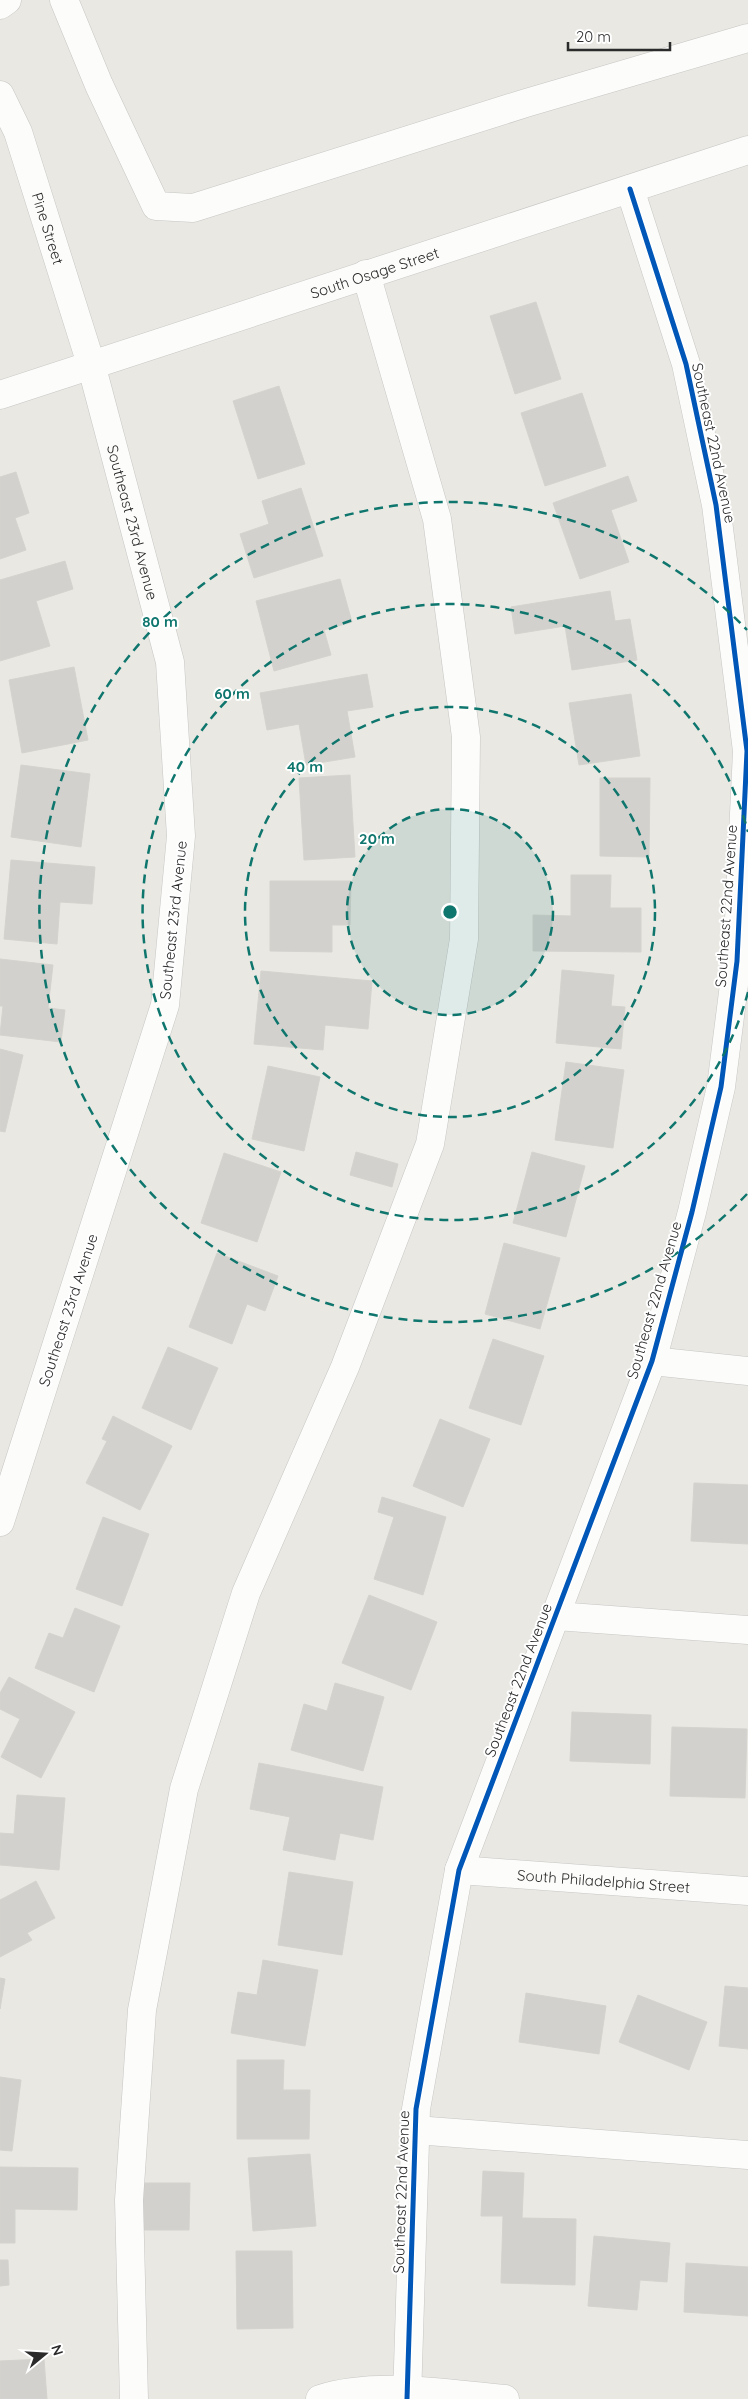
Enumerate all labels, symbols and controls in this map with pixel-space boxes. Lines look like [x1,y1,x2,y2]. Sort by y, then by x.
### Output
scale bar [568,20,670,52]
text: 20 m [576,27,611,46]
street label: Pine Street [28,190,69,267]
street label: South Osage Street [308,242,441,302]
street label: Southeast 22nd Avenue [688,361,740,525]
street label: Southeast 23rd Avenue [103,443,163,602]
text: 80 m [142,612,178,631]
text: 60 m [214,684,250,703]
text: 40 m [287,757,323,776]
street label: Southeast 22nd Avenue [711,824,741,988]
text: 20 m [359,829,395,848]
street label: Southeast 23rd Avenue [155,840,191,1000]
centre of rings [441,903,459,921]
street label: Southeast 22nd Avenue [622,1219,686,1381]
street label: Southeast 23rd Avenue [34,1231,102,1389]
street label: Southeast 22nd Avenue [480,1600,556,1760]
street label: South Philadelphia Street [517,1865,691,1896]
street label: Southeast 22nd Avenue [389,2110,413,2274]
north arrow [20,2329,70,2379]
text: N [47,2342,68,2358]

